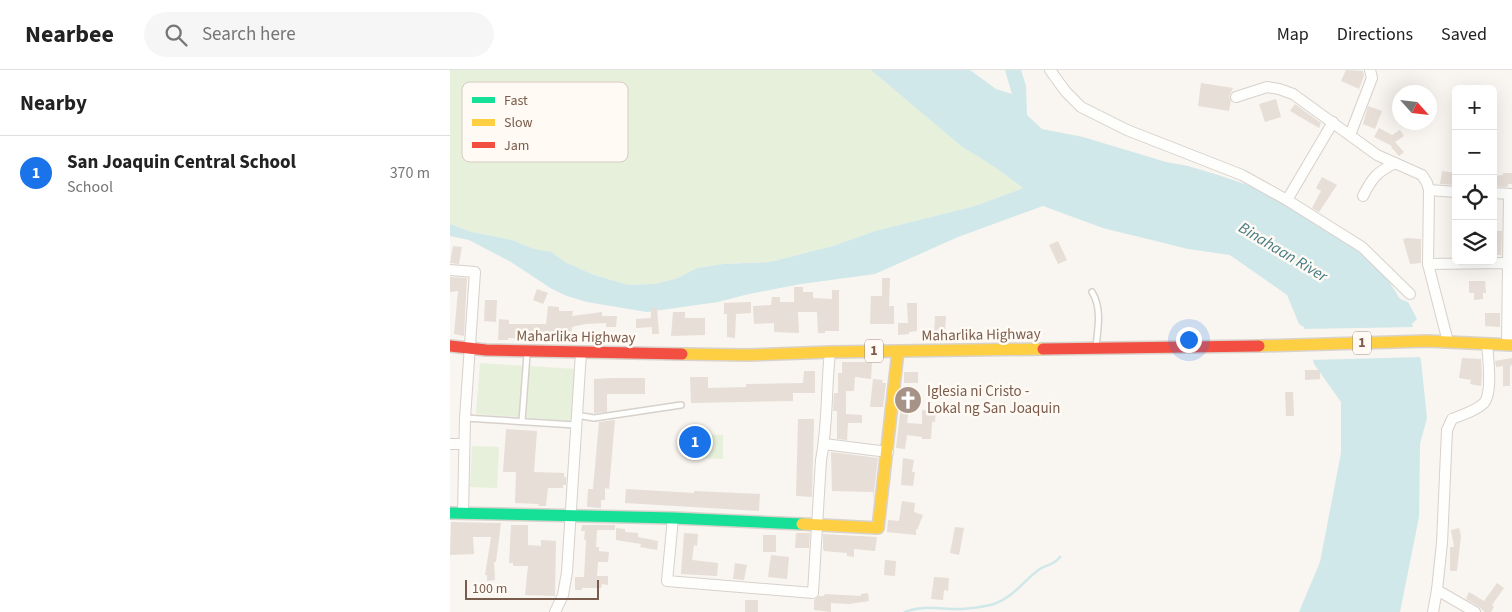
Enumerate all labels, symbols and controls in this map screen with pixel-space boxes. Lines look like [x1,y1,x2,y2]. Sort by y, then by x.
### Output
search box [144,12,494,57]
text: Nearbee [25,17,114,52]
icon: search [162,21,190,49]
text: Search here [202,21,296,48]
text: Map [1277,22,1309,47]
text: Directions [1337,22,1413,47]
text: Saved [1441,22,1487,47]
legend [462,82,628,162]
north arrow [1392,85,1437,130]
map controls [1452,85,1497,265]
button: + [1452,85,1497,130]
text: Nearby [20,88,87,118]
text: Fast [504,91,528,111]
text: Slow [504,113,533,133]
button: − [1452,130,1497,175]
text: Jam [504,136,529,156]
text: San Joaquin Central School [67,149,296,176]
text: 1 [32,162,40,184]
text: 370 m [390,162,430,184]
button: locate [1452,175,1497,220]
text: School [67,176,113,198]
water label: Binahaan River [1235,217,1333,288]
button: layers [1452,220,1497,265]
street label: Maharlika Highway [921,323,1041,347]
street label: Maharlika Highway [516,325,636,349]
your location [1176,327,1202,353]
road number: 1 [1353,332,1371,354]
road number: 1 [865,340,883,362]
place label: Iglesia ni Cristo - Lokal ng San Joaquin [927,381,1061,419]
church icon: Iglesia ni Cristo - Lokal ng San Joaquin [893,385,923,415]
pin: 1 [679,423,711,461]
scale bar [465,577,599,600]
text: 100 m [472,579,507,599]

